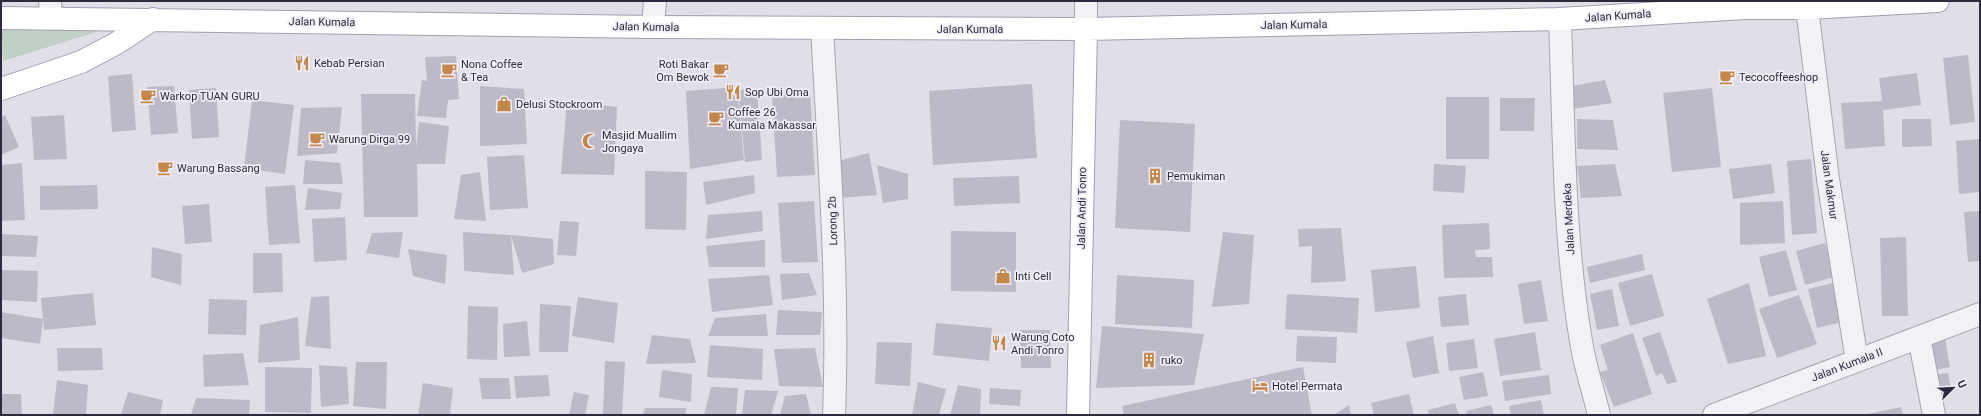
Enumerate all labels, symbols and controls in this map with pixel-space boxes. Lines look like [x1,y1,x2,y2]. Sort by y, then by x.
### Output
street label: Jalan Kumala [1584,7,1652,25]
street label: Jalan Kumala [289,15,355,29]
street label: Jalan Kumala [1261,18,1327,32]
street label: Jalan Kumala [613,20,679,34]
street label: Jalan Kumala [937,23,1003,36]
restaurant icon: Kebab Persian [293,54,311,72]
place label: Kebab Persian [314,57,385,70]
place label: Nona Coffee & Tea [461,58,523,84]
place label: Roti Bakar Om Bewok [656,58,709,84]
cafe icon: Nona Coffee & Tea [440,61,458,79]
cafe icon: Roti Bakar Om Bewok [712,61,730,79]
cafe icon: Tecocoffeeshop [1718,68,1736,86]
place label: Tecocoffeeshop [1739,71,1818,84]
restaurant icon: Sop Ubi Oma [724,83,742,101]
place label: Sop Ubi Oma [745,86,809,99]
cafe icon: Warkop TUAN GURU [139,87,157,105]
place label: Warkop TUAN GURU [160,90,260,103]
shop icon: Delusi Stockroom [495,95,513,113]
place label: Delusi Stockroom [516,98,602,111]
place label: Coffee 26 Kumala Makassar [728,106,816,132]
cafe icon: Coffee 26 Kumala Makassar [707,109,725,127]
place label: Masjid Muallim Jongaya [602,129,677,155]
cafe icon: Warung Dirga 99 [308,130,326,148]
mosque icon: Masjid Muallim Jongaya [581,132,599,150]
place label: Warung Dirga 99 [329,133,410,146]
street label: Jalan Makmur [1818,149,1840,221]
cafe icon: Warung Bassang [156,159,174,177]
place label: Warung Bassang [177,162,260,175]
street label: Jalan Andi Tonro [1075,167,1089,249]
building icon: Pemukiman [1146,167,1164,185]
place label: Pemukiman [1167,170,1225,183]
street label: Jalan Merdeka [1561,183,1577,255]
street label: Lorong 2b [826,196,840,246]
shop icon: Inti Cell [994,267,1012,285]
place label: Inti Cell [1015,270,1051,283]
place label: Warung Coto Andi Tonro [1011,331,1075,357]
restaurant icon: Warung Coto Andi Tonro [990,334,1008,352]
street label: Jalan Kumala II [1809,345,1885,385]
building icon: ruko [1140,351,1158,369]
place label: ruko [1161,354,1183,367]
north arrow [1933,368,1973,408]
hotel icon: Hotel Permata [1251,377,1269,395]
text: U [1954,378,1969,390]
place label: Hotel Permata [1272,380,1343,393]

